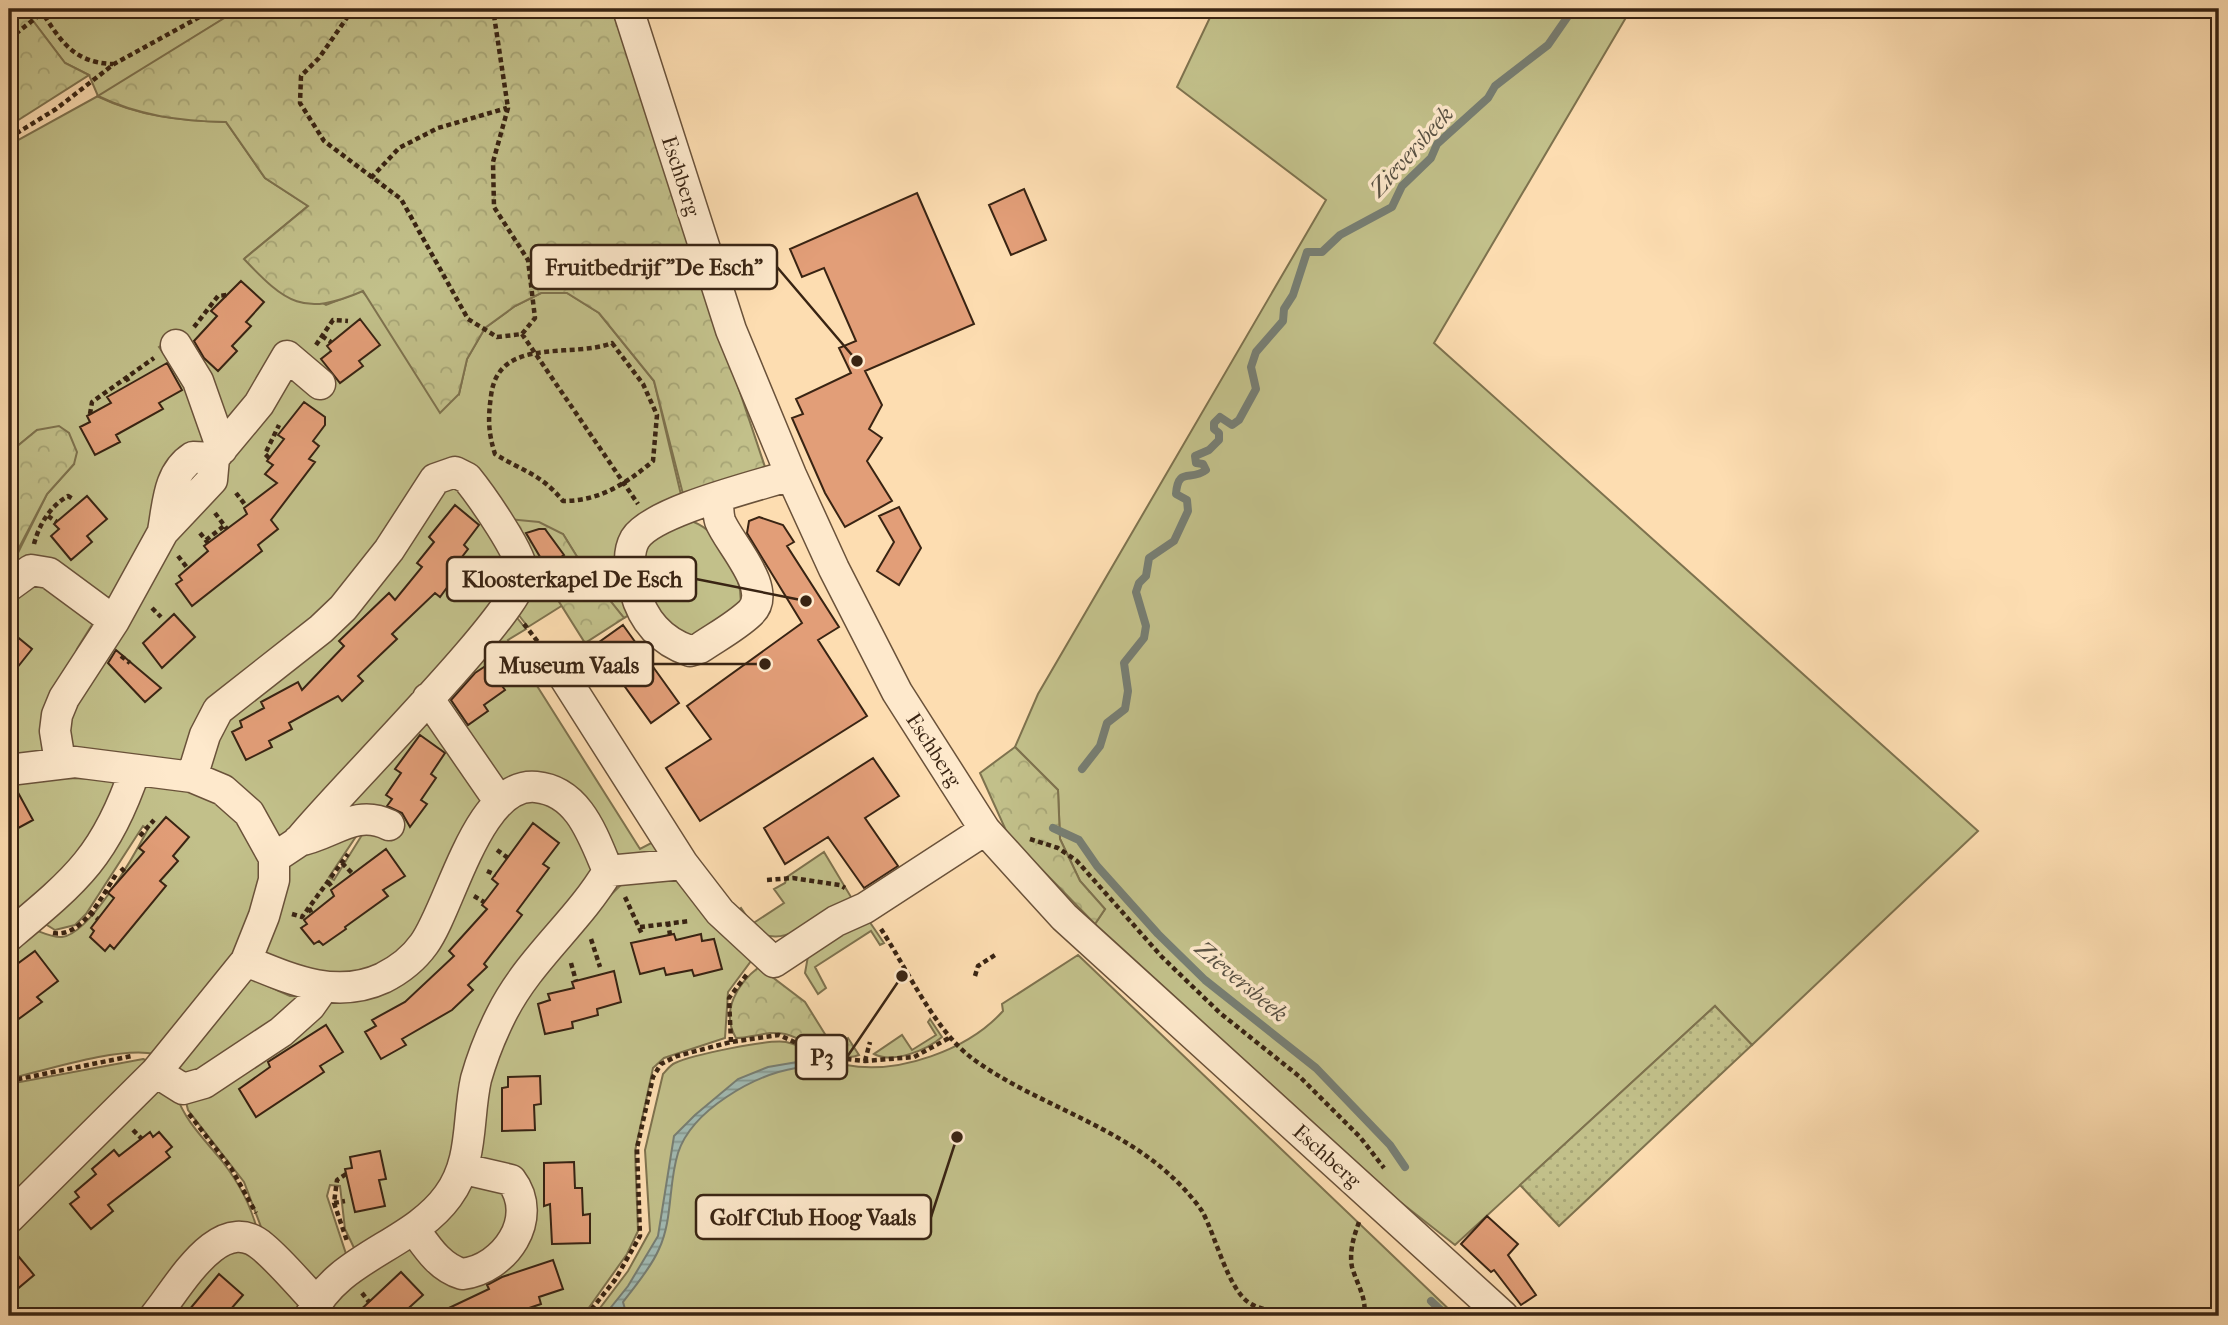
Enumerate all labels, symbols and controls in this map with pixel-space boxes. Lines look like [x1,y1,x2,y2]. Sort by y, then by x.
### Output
water label: Zieversbeek [1362,101,1459,204]
street label: Eschberg [657,133,705,220]
callout: Fruitbedrijf "De Esch" [531,245,777,289]
text: Fruitbedrijf "De Esch" [544,254,763,281]
callout: Kloosterkapel De Esch [447,557,696,601]
text: Kloosterkapel De Esch [462,566,683,593]
callout: Museum Vaals [485,642,653,686]
text: Museum Vaals [499,652,640,679]
street label: Eschberg [901,709,967,792]
water label: Zieversbeek [1189,934,1293,1028]
callout: P3 [796,1035,847,1079]
text: P3 [810,1044,834,1071]
street label: Eschberg [1288,1119,1366,1193]
callout: Golf Club Hoog Vaals [696,1195,931,1239]
text: Golf Club Hoog Vaals [710,1204,917,1231]

